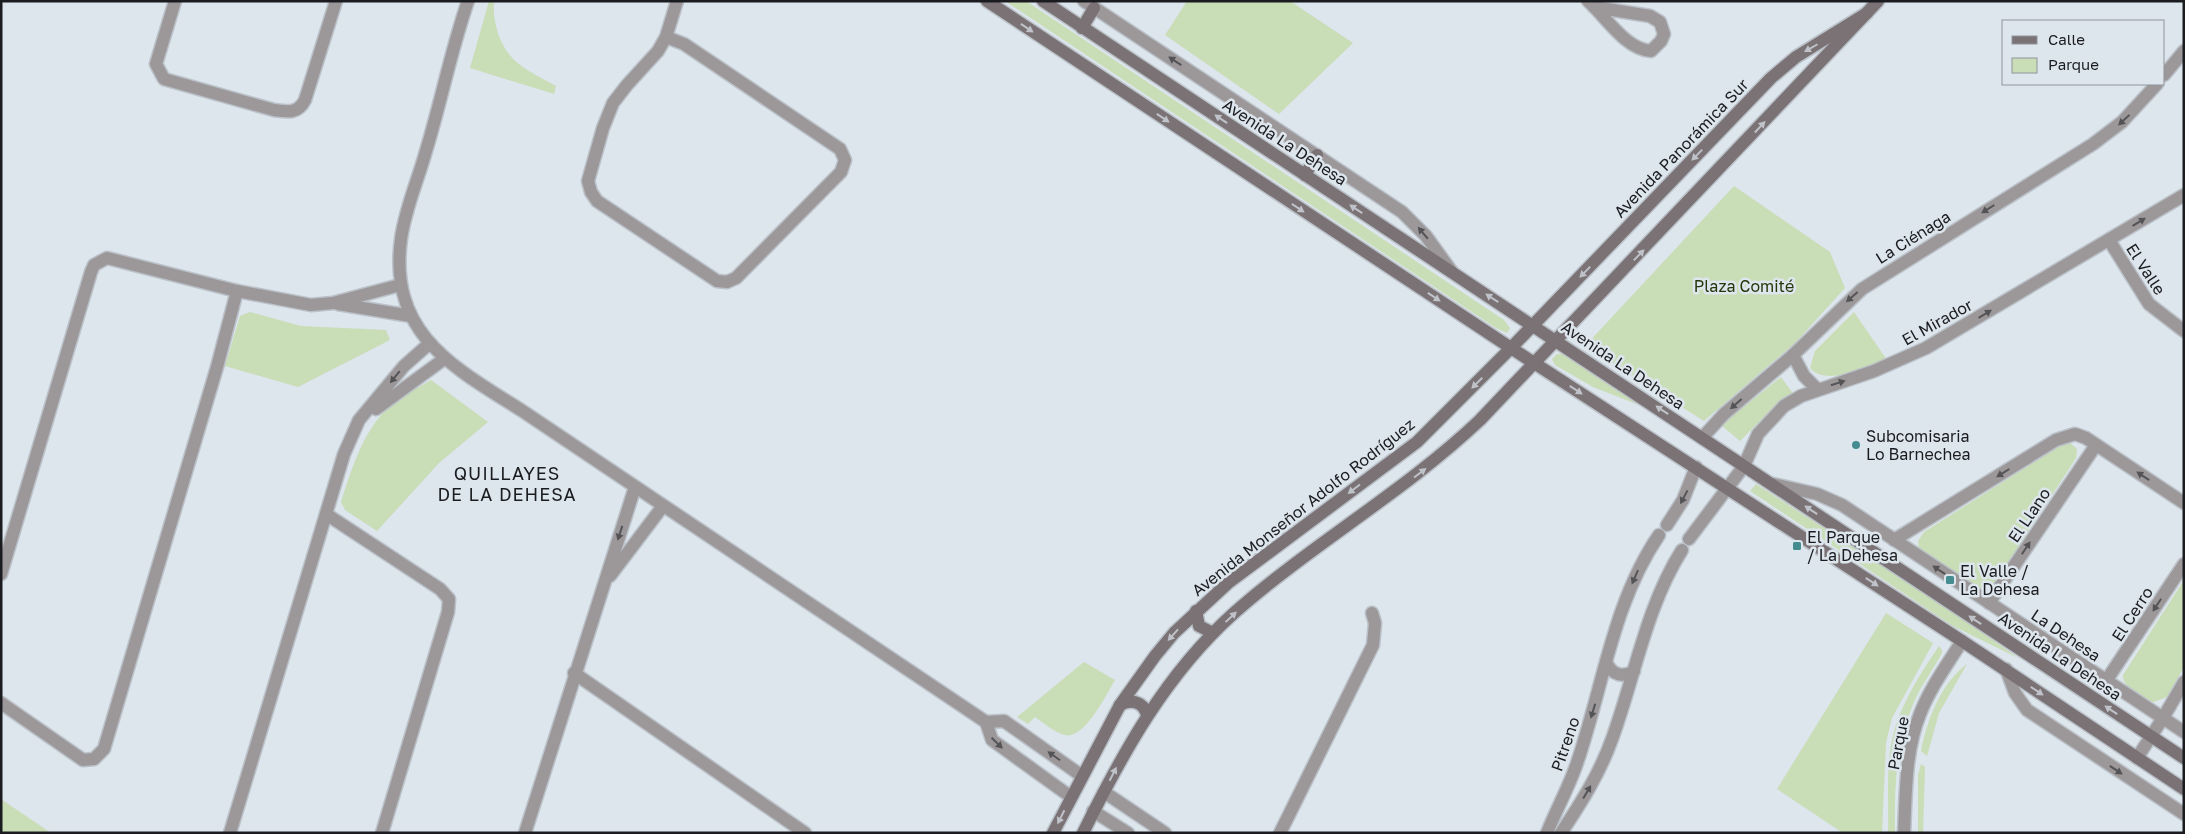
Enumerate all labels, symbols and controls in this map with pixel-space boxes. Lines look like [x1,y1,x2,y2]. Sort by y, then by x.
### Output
legend [2002,20,2165,85]
one-way arrow [1021,23,1034,33]
text: Calle [2048,30,2085,48]
one-way arrow [1805,43,1818,52]
text: Parque [2048,55,2099,73]
one-way arrow [1168,56,1181,66]
street label: Avenida Panorámica Sur [1610,75,1752,221]
street label: Avenida La Dehesa [1219,94,1351,190]
one-way arrow [1156,113,1170,123]
one-way arrow [2117,114,2130,125]
one-way arrow [1214,115,1227,124]
one-way arrow [1754,122,1766,134]
one-way arrow [1692,149,1704,161]
one-way arrow [1292,203,1305,212]
one-way arrow [1350,204,1363,214]
one-way arrow [1982,205,1995,214]
street label: La Ciénaga [1872,206,1954,268]
one-way arrow [2133,217,2146,226]
one-way arrow [1417,227,1428,240]
street label: El Valle [2122,240,2170,298]
one-way arrow [1633,249,1645,261]
one-way arrow [1579,266,1591,278]
park label: Plaza Comité [1694,276,1794,296]
one-way arrow [1846,291,1858,302]
one-way arrow [1427,293,1441,302]
one-way arrow [1486,293,1499,303]
street label: El Mirador [1898,294,1976,350]
one-way arrow [1978,310,1991,319]
street label: Avenida La Dehesa [1558,316,1688,414]
one-way arrow [390,370,401,383]
one-way arrow [1471,377,1483,389]
one-way arrow [1831,378,1846,386]
one-way arrow [1569,386,1583,395]
one-way arrow [1730,398,1742,410]
one-way arrow [1655,406,1669,415]
street label: Avenida Monseñor Adolfo Rodríguez [1188,414,1418,600]
place label: Subcomisaria Lo Barnechea [1866,426,1971,464]
marker: Subcomisaria Lo Barnechea [1850,439,1862,451]
district label: QUILLAYES DE LA DEHESA [437,462,577,505]
one-way arrow [1413,467,1426,478]
one-way arrow [1997,468,2010,477]
one-way arrow [2136,471,2150,481]
one-way arrow [1348,483,1361,494]
street label: El Llano [2004,484,2054,546]
one-way arrow [1680,490,1688,505]
one-way arrow [1804,505,1818,515]
one-way arrow [616,526,624,541]
place label: El Parque / La Dehesa [1807,527,1898,565]
marker: El Parque / La Dehesa [1791,540,1803,552]
one-way arrow [2021,541,2031,555]
place label: El Valle / La Dehesa [1960,561,2039,599]
one-way arrow [1932,565,1946,574]
one-way arrow [1630,570,1638,584]
marker: El Valle / La Dehesa [1944,574,1956,586]
one-way arrow [1866,578,1879,587]
street label: El Cerro [2107,583,2157,645]
one-way arrow [2152,598,2162,611]
street label: La Dehesa [2027,604,2105,666]
street label: Avenida La Dehesa [1995,607,2125,705]
one-way arrow [1224,611,1236,623]
one-way arrow [1969,615,1982,624]
one-way arrow [1167,628,1179,640]
one-way arrow [2031,686,2044,696]
one-way arrow [1589,704,1597,719]
one-way arrow [2104,705,2117,714]
street label: Pitreno [1546,714,1584,774]
street label: Parque [1883,714,1913,772]
one-way arrow [991,737,1003,749]
one-way arrow [1047,751,1061,761]
one-way arrow [2109,765,2123,775]
one-way arrow [1109,767,1117,781]
one-way arrow [1583,785,1592,798]
one-way arrow [1056,810,1064,824]

